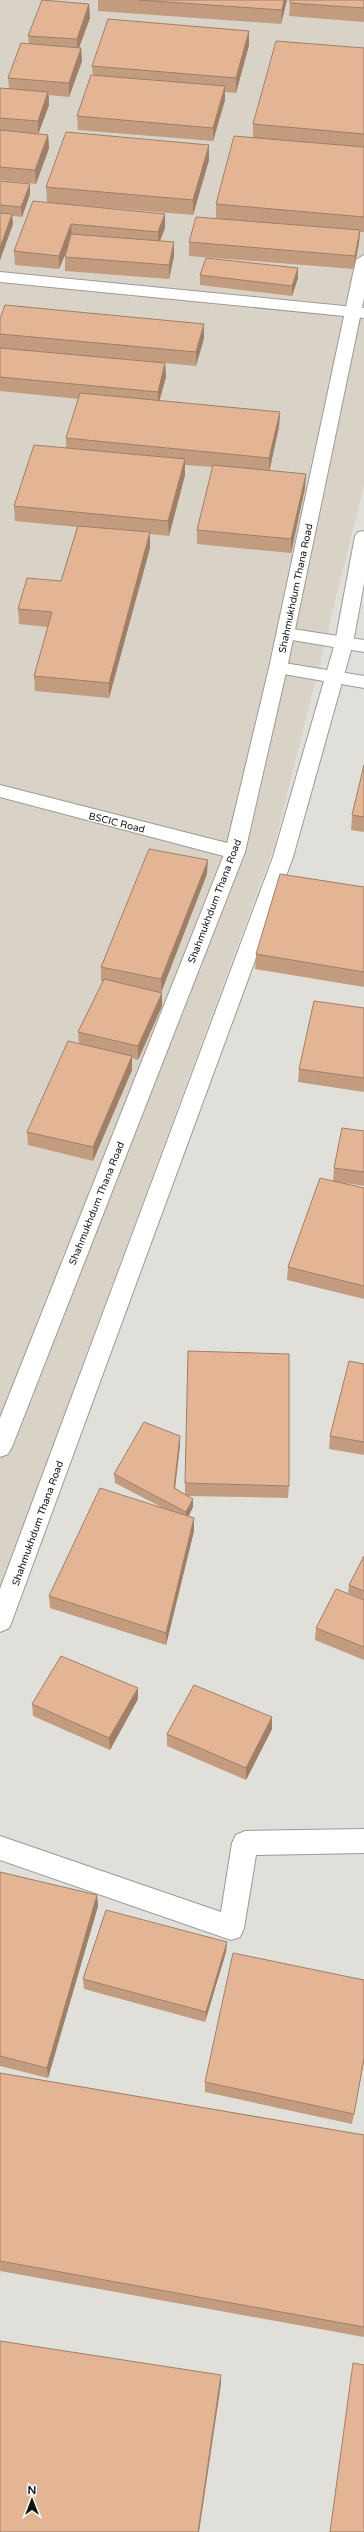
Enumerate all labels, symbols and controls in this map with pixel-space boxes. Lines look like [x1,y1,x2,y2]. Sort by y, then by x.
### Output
street label: Shahmukhdum Thana Road [276,522,316,654]
street label: BSCIC Road [87,810,146,836]
street label: Shahmukhdum Thana Road [186,838,244,965]
street label: Shahmukhdum Thana Road [67,1140,127,1267]
street label: Shahmukhdum Thana Road [10,1459,66,1587]
north arrow [12,2480,52,2520]
text: N [28,2484,36,2497]

